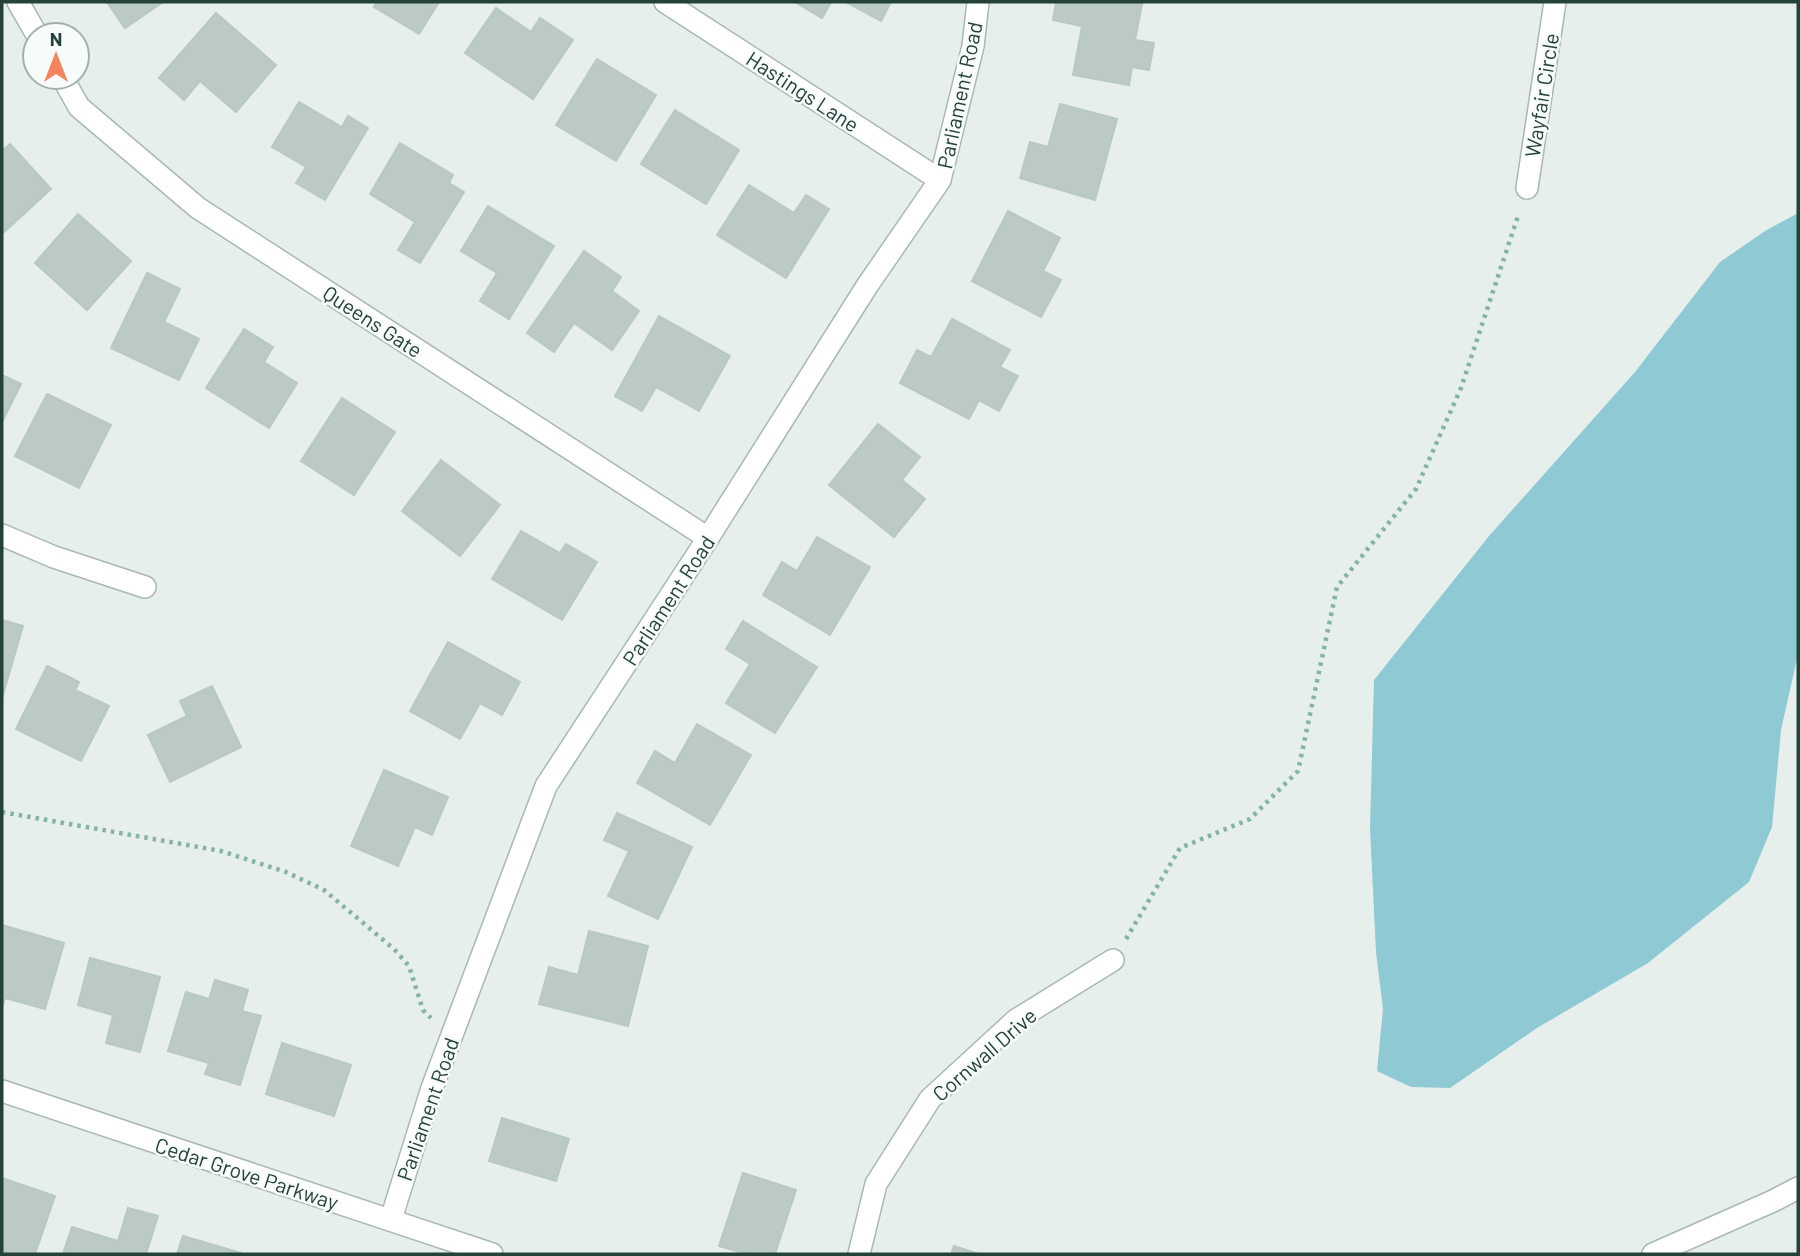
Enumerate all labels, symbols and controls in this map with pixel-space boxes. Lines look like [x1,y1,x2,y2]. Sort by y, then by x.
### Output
street label: Parliament Road [931,19,987,171]
north arrow [21,21,91,91]
text: N [50,27,62,50]
street label: Wayfair Circle [1519,31,1563,159]
street label: Hastings Lane [742,45,864,137]
street label: Queens Gate [319,280,427,362]
street label: Parliament Road [617,530,719,670]
street label: Cornwall Drive [927,1002,1041,1106]
street label: Parliament Road [391,1034,463,1184]
street label: Cedar Grove Parkway [152,1132,342,1214]

